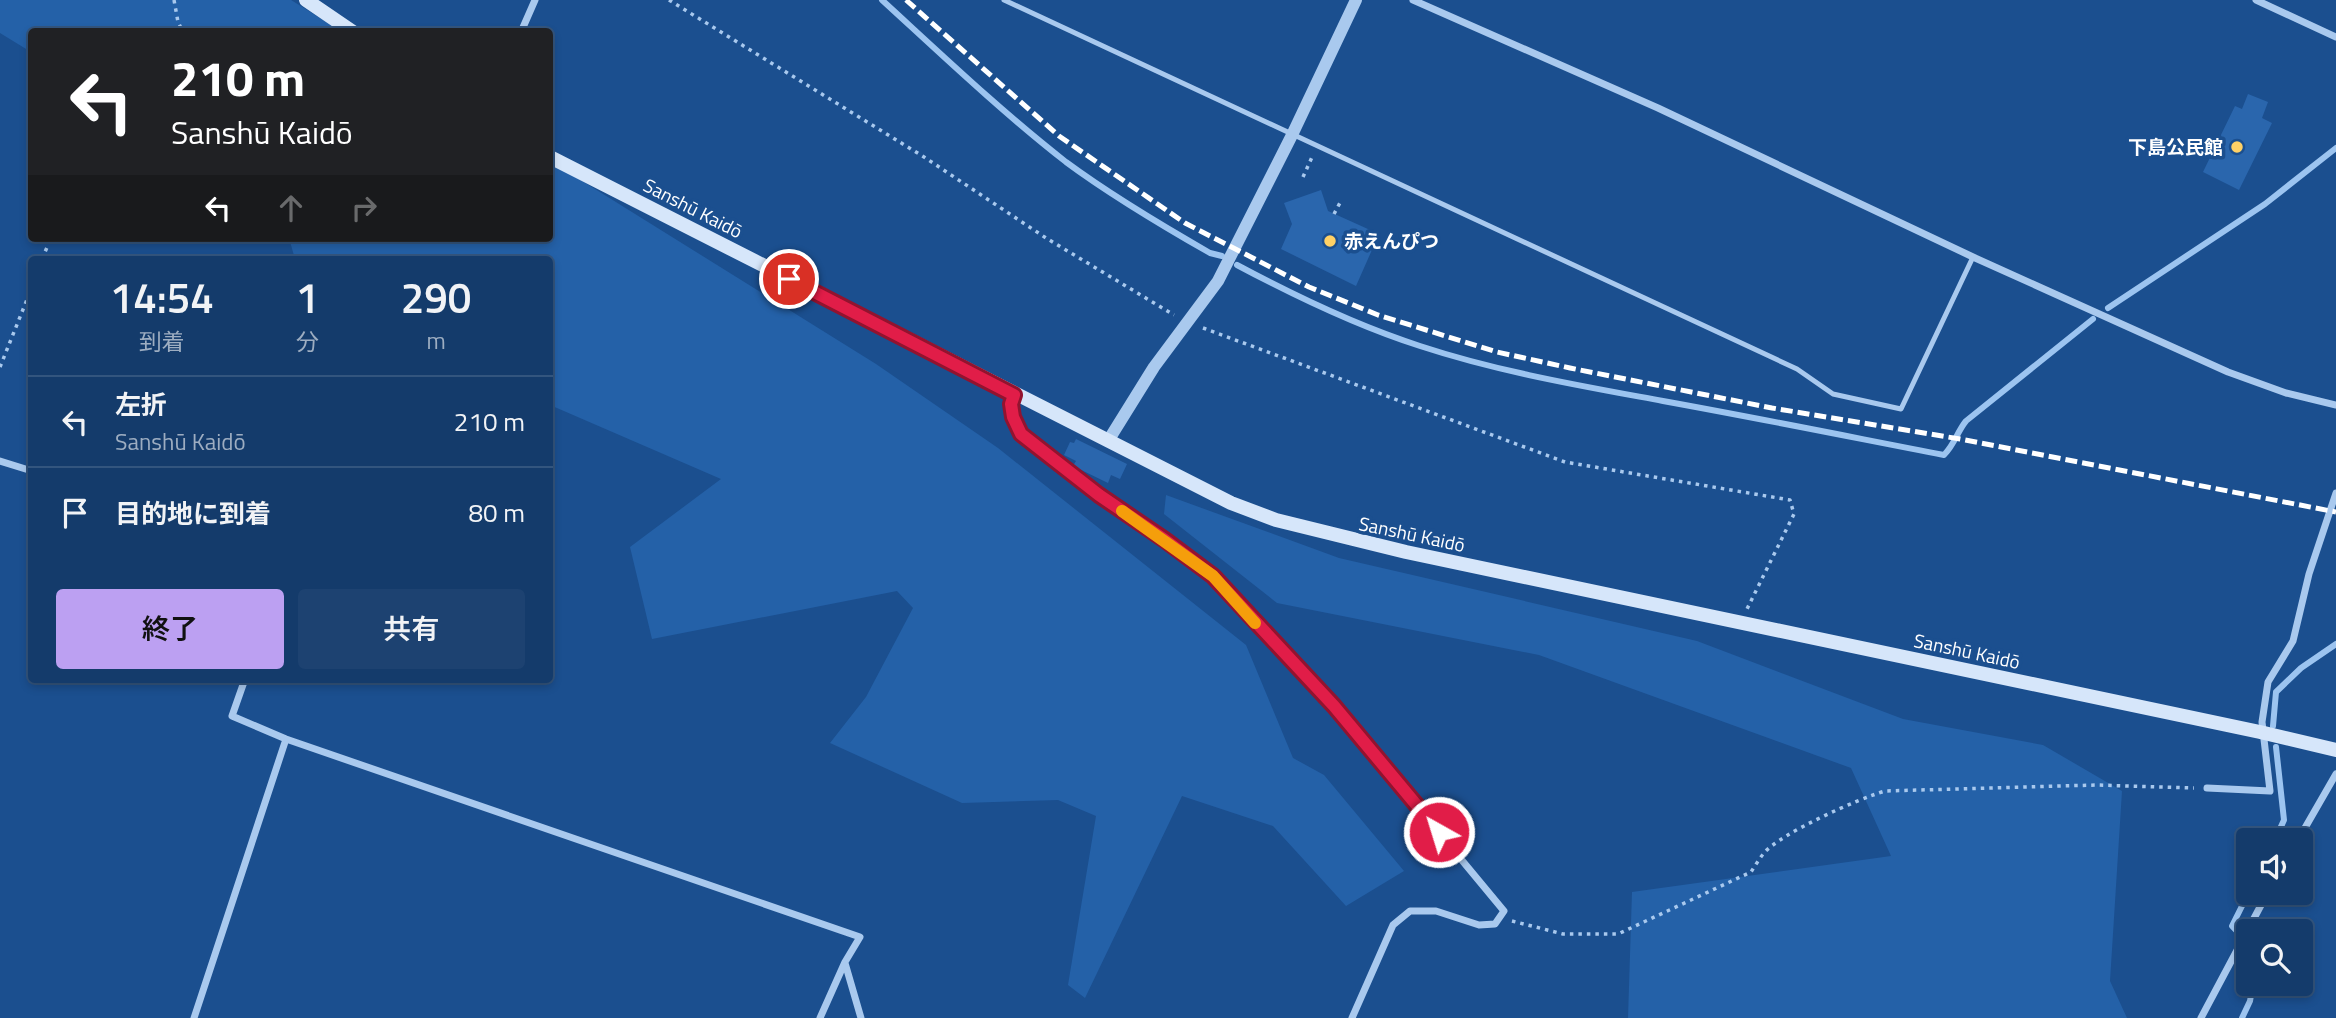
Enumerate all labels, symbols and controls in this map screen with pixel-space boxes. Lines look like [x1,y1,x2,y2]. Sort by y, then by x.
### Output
text: 210 m [171,40,305,115]
icon: left [56,56,147,147]
text: Sanshū Kaidō [171,108,353,156]
place label: 下島公民館 [2128,132,2223,161]
marker: 下島公民館 [2229,139,2245,155]
street label: Sanshū Kaidō [639,170,748,245]
icon: left [199,189,237,227]
icon: ahead [272,189,310,227]
icon: right [345,189,383,227]
place label: 赤えんぴつ [1344,226,1439,255]
marker: 赤えんぴつ [1322,233,1338,249]
pin [759,249,819,309]
icon: arrive [770,260,808,298]
text: 14:54 [110,265,214,329]
text: 1 [296,265,319,329]
text: 290 [401,265,471,329]
text: m [426,323,446,358]
text: 到着 [139,324,185,359]
text: 分 [296,324,319,359]
text: 左折 [115,385,167,424]
text: 210 m [454,402,525,441]
icon: left [56,403,94,441]
text: Sanshū Kaidō [115,424,246,459]
text: 80 m [468,493,525,532]
icon: arrive [56,494,94,532]
text: 目的地に到着 [115,494,271,533]
street label: Sanshū Kaidō [1356,508,1468,559]
button: 終了 [56,589,284,669]
button: 共有 [298,589,525,669]
street label: Sanshū Kaidō [1911,625,2023,676]
position arrow [1402,795,1476,869]
map controls [2236,828,2313,996]
button: sound [2236,828,2313,905]
button: search [2236,919,2313,996]

